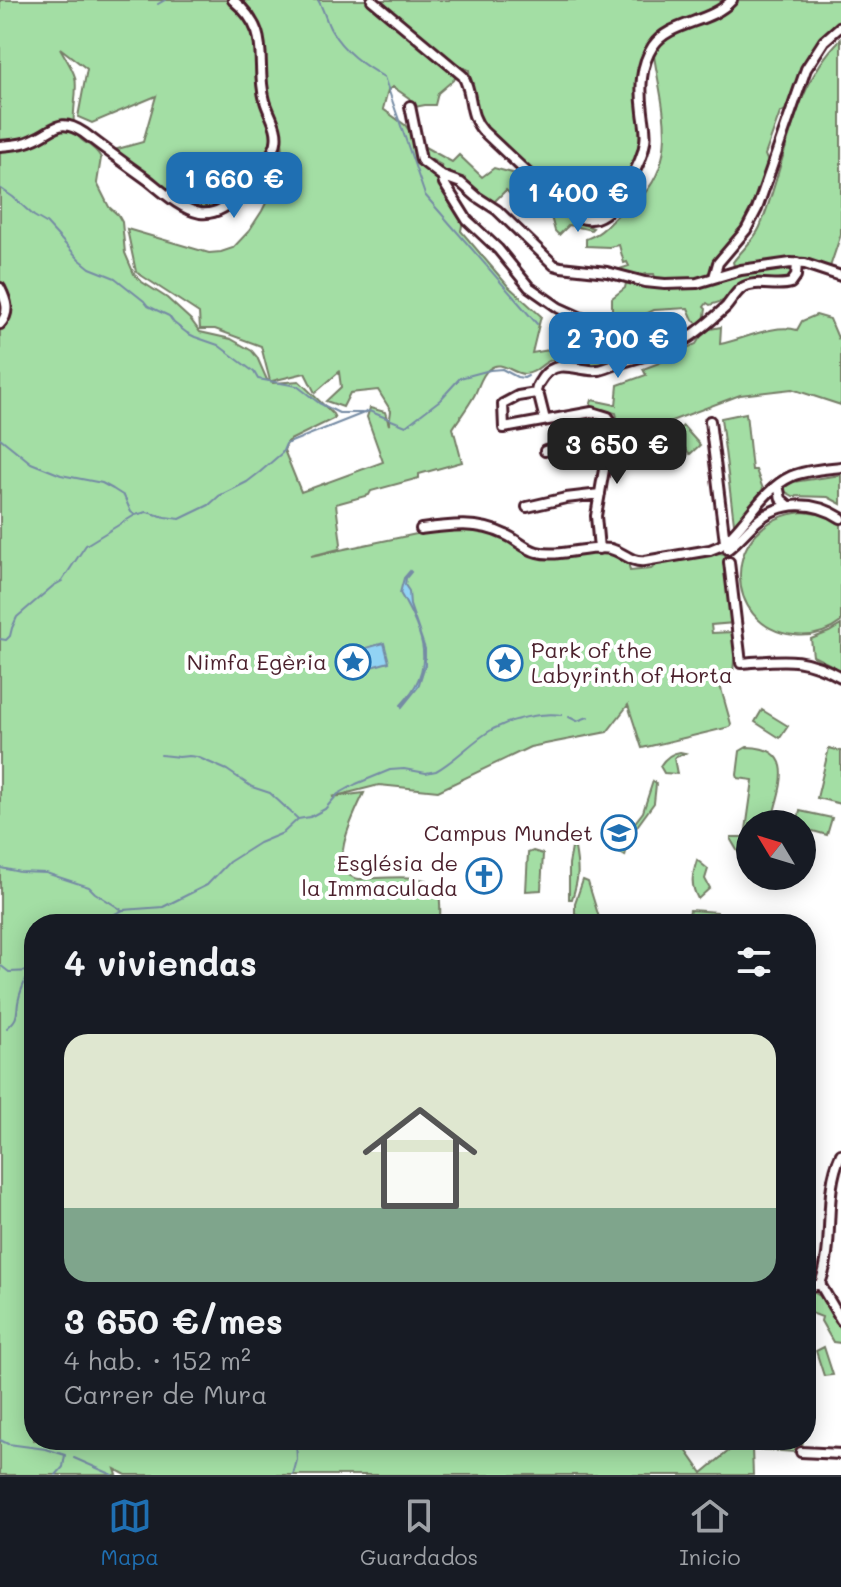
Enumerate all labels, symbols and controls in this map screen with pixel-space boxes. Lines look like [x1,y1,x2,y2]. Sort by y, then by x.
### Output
pin: 1 660 € [160,152,308,220]
text: 1 660 € [184,161,284,195]
pin: 1 400 € [504,166,652,234]
text: 1 400 € [527,175,629,209]
pin: 2 700 € [544,312,692,380]
text: 2 700 € [567,321,669,355]
pin: 3 650 € [543,418,691,486]
text: 3 650 € [565,427,669,461]
place label: Park of the Labyrinth of Horta [531,635,733,689]
place icon: Nimfa Egèria [334,643,372,681]
place icon: Park of the Labyrinth of Horta [486,644,524,682]
place label: Nimfa Egèria [187,647,327,676]
north arrow [736,810,816,890]
map controls [736,810,816,890]
school or university icon: Campus Mundet [600,814,638,852]
place label: Campus Mundet [424,818,593,847]
place label: Església de la Immaculada [301,848,458,902]
church icon: Església de la Immaculada [465,857,503,895]
text: 4 viviendas [64,940,257,985]
icon: filters [732,940,776,984]
icon: home [348,1086,492,1230]
text: 3 650 €/mes [64,1298,283,1343]
text: 4 hab. · 152 m² [64,1343,251,1377]
text: Carrer de Mura [64,1377,267,1411]
tab: Mapa [100,1494,159,1571]
tab: Guardados [360,1494,478,1571]
tab: Inicio [679,1494,741,1571]

